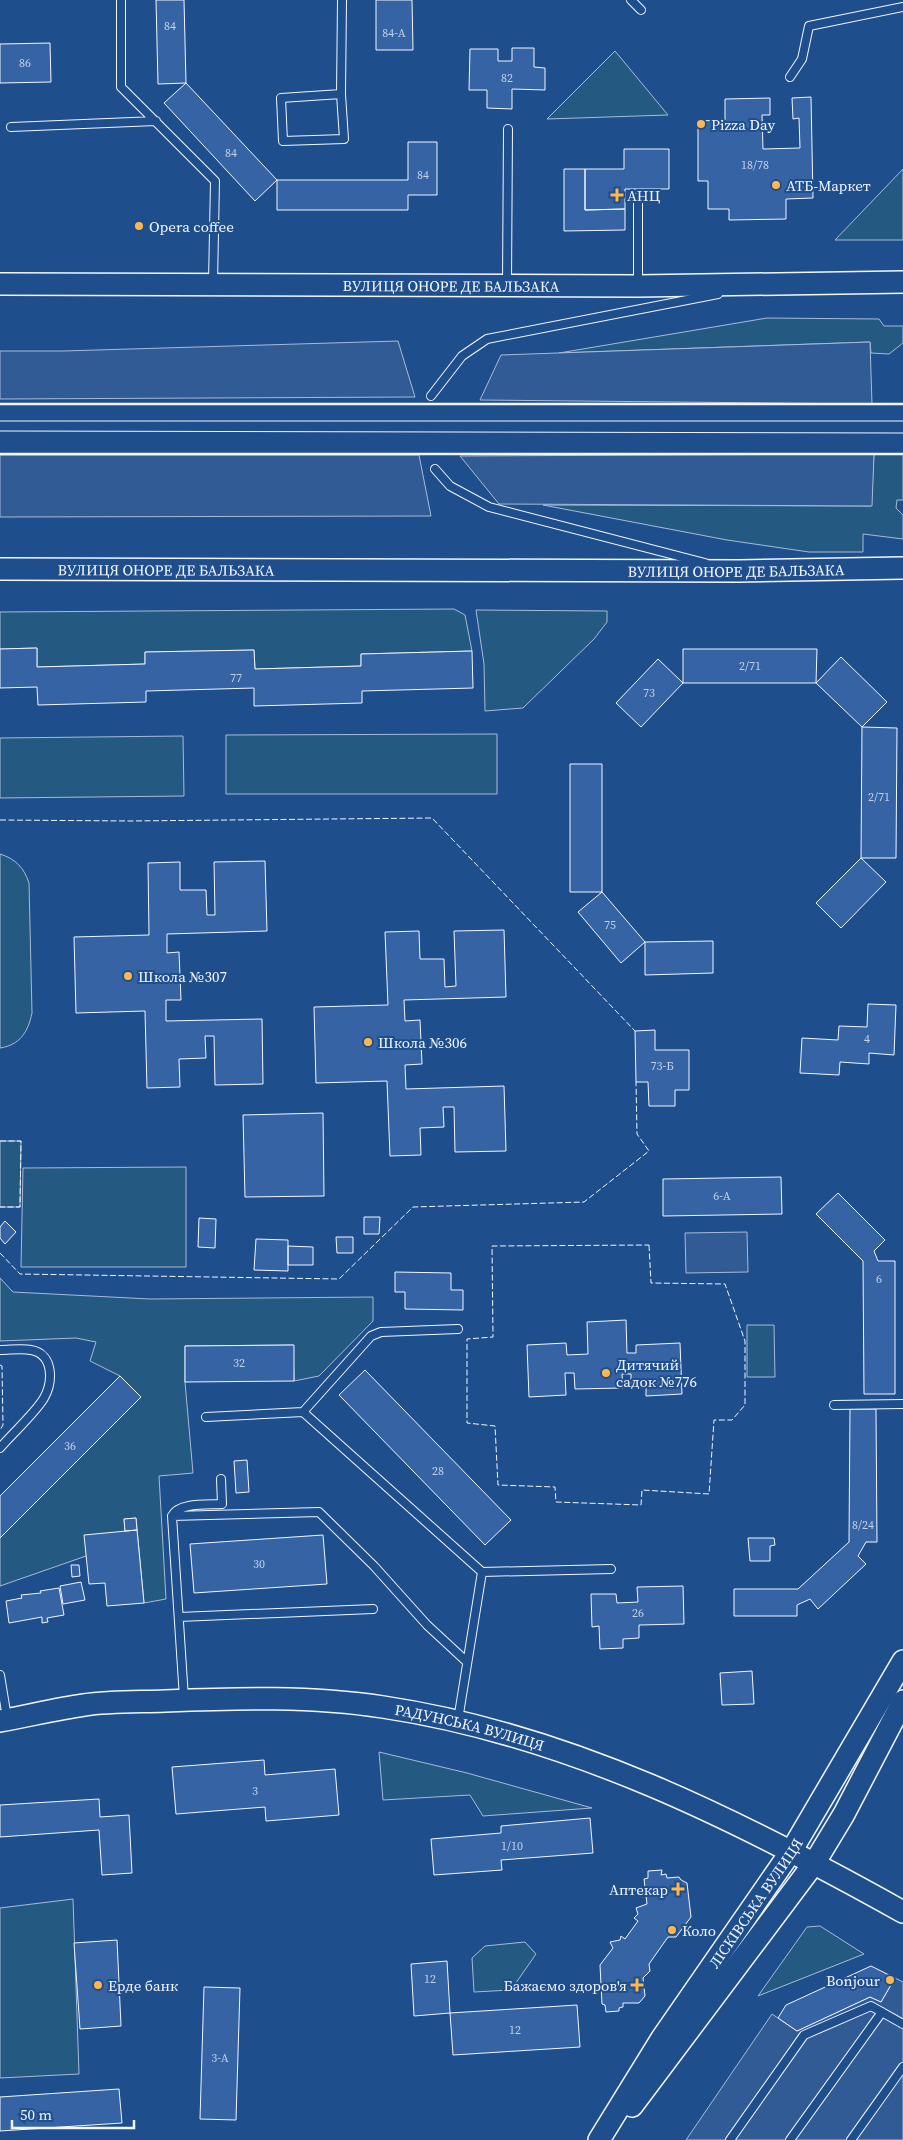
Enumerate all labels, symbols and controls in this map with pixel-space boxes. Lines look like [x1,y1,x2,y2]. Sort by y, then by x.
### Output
house number: 84 [164,18,176,34]
house number: 84-А [382,25,406,41]
house number: 86 [19,55,31,71]
house number: 82 [501,70,513,86]
place label: Pizza Day [711,114,775,135]
marker: Pizza Day [695,118,707,130]
house number: 84 [225,145,237,161]
house number: 18/78 [741,157,769,173]
house number: 84 [417,167,429,183]
place label: АТБ-Маркет [786,175,871,196]
marker: АТБ-Маркет [770,179,782,191]
place label: АНЦ [627,185,661,206]
marker: АНЦ [611,189,623,201]
place label: Opera coffee [149,216,234,237]
marker: Opera coffee [133,220,145,232]
street label: ВУЛИЦЯ ОНОРЕ ДЕ БАЛЬЗАКА [342,275,560,296]
street label: ВУЛИЦЯ ОНОРЕ ДЕ БАЛЬЗАКА [57,559,275,580]
street label: ВУЛИЦЯ ОНОРЕ ДЕ БАЛЬЗАКА [627,559,845,582]
house number: 2/71 [739,658,761,674]
house number: 77 [230,670,242,686]
house number: 73 [643,685,655,701]
house number: 2/71 [868,789,890,805]
house number: 75 [604,917,616,933]
place label: Школа №307 [138,966,227,987]
marker: Школа №307 [122,970,134,982]
house number: 4 [864,1031,870,1047]
place label: Школа №306 [378,1032,467,1053]
marker: Школа №306 [362,1036,374,1048]
house number: 73-Б [650,1058,674,1074]
house number: 6-А [713,1188,731,1204]
house number: 6 [876,1271,882,1287]
place label: Дитячий садок №776 [616,1354,697,1392]
house number: 32 [233,1355,245,1371]
marker: Дитячий садок №776 [600,1367,612,1379]
house number: 36 [64,1438,76,1454]
house number: 28 [432,1463,444,1479]
house number: 8/24 [852,1517,874,1533]
house number: 30 [253,1556,265,1572]
house number: 26 [632,1605,644,1621]
street label: РАДУНСЬКА ВУЛИЦЯ [393,1699,547,1756]
house number: 3 [252,1783,258,1799]
street label: ЛІСКІВСЬКА ВУЛИЦЯ [703,1834,807,1972]
house number: 1/10 [501,1838,523,1854]
place label: Аптекар [609,1879,668,1900]
marker: Аптекар [672,1883,684,1895]
place label: Коло [682,1920,716,1941]
marker: Коло [666,1924,678,1936]
place label: Bonjour [826,1970,881,1991]
house number: 12 [424,1971,436,1987]
marker: Bonjour [884,1974,896,1986]
place label: Ерде банк [108,1975,179,1996]
place label: Бажаємо здоров'я [504,1975,627,1996]
marker: Ерде банк [92,1979,104,1991]
marker: Бажаємо здоров'я [631,1979,643,1991]
house number: 12 [509,2022,521,2038]
house number: 3-А [211,2050,229,2066]
scale bar [12,2098,135,2130]
text: 50 m [20,2104,52,2125]

